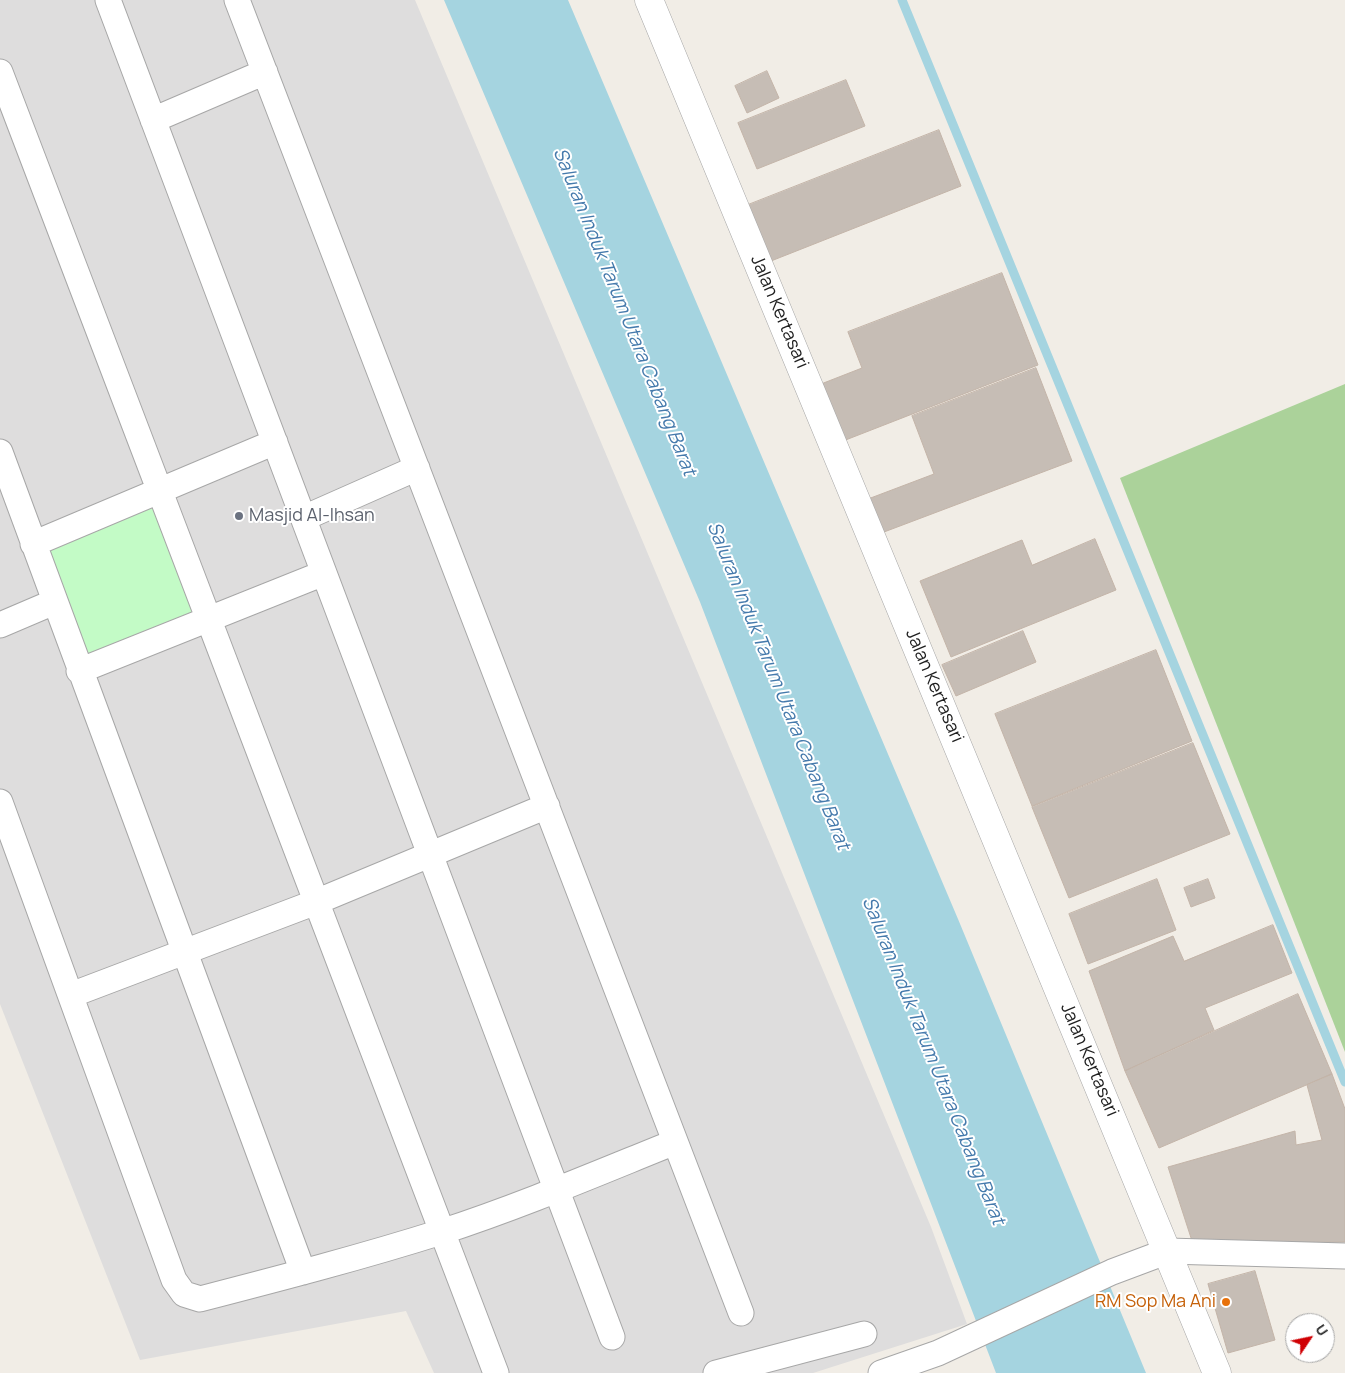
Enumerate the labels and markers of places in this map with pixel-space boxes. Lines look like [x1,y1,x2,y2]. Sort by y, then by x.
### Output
place label: Masjid Al-Ihsan [249,505,375,527]
marker: Masjid Al-Ihsan [233,510,245,522]
place label: RM Sop Ma Ani [1095,1291,1216,1313]
marker: RM Sop Ma Ani [1220,1296,1232,1308]

